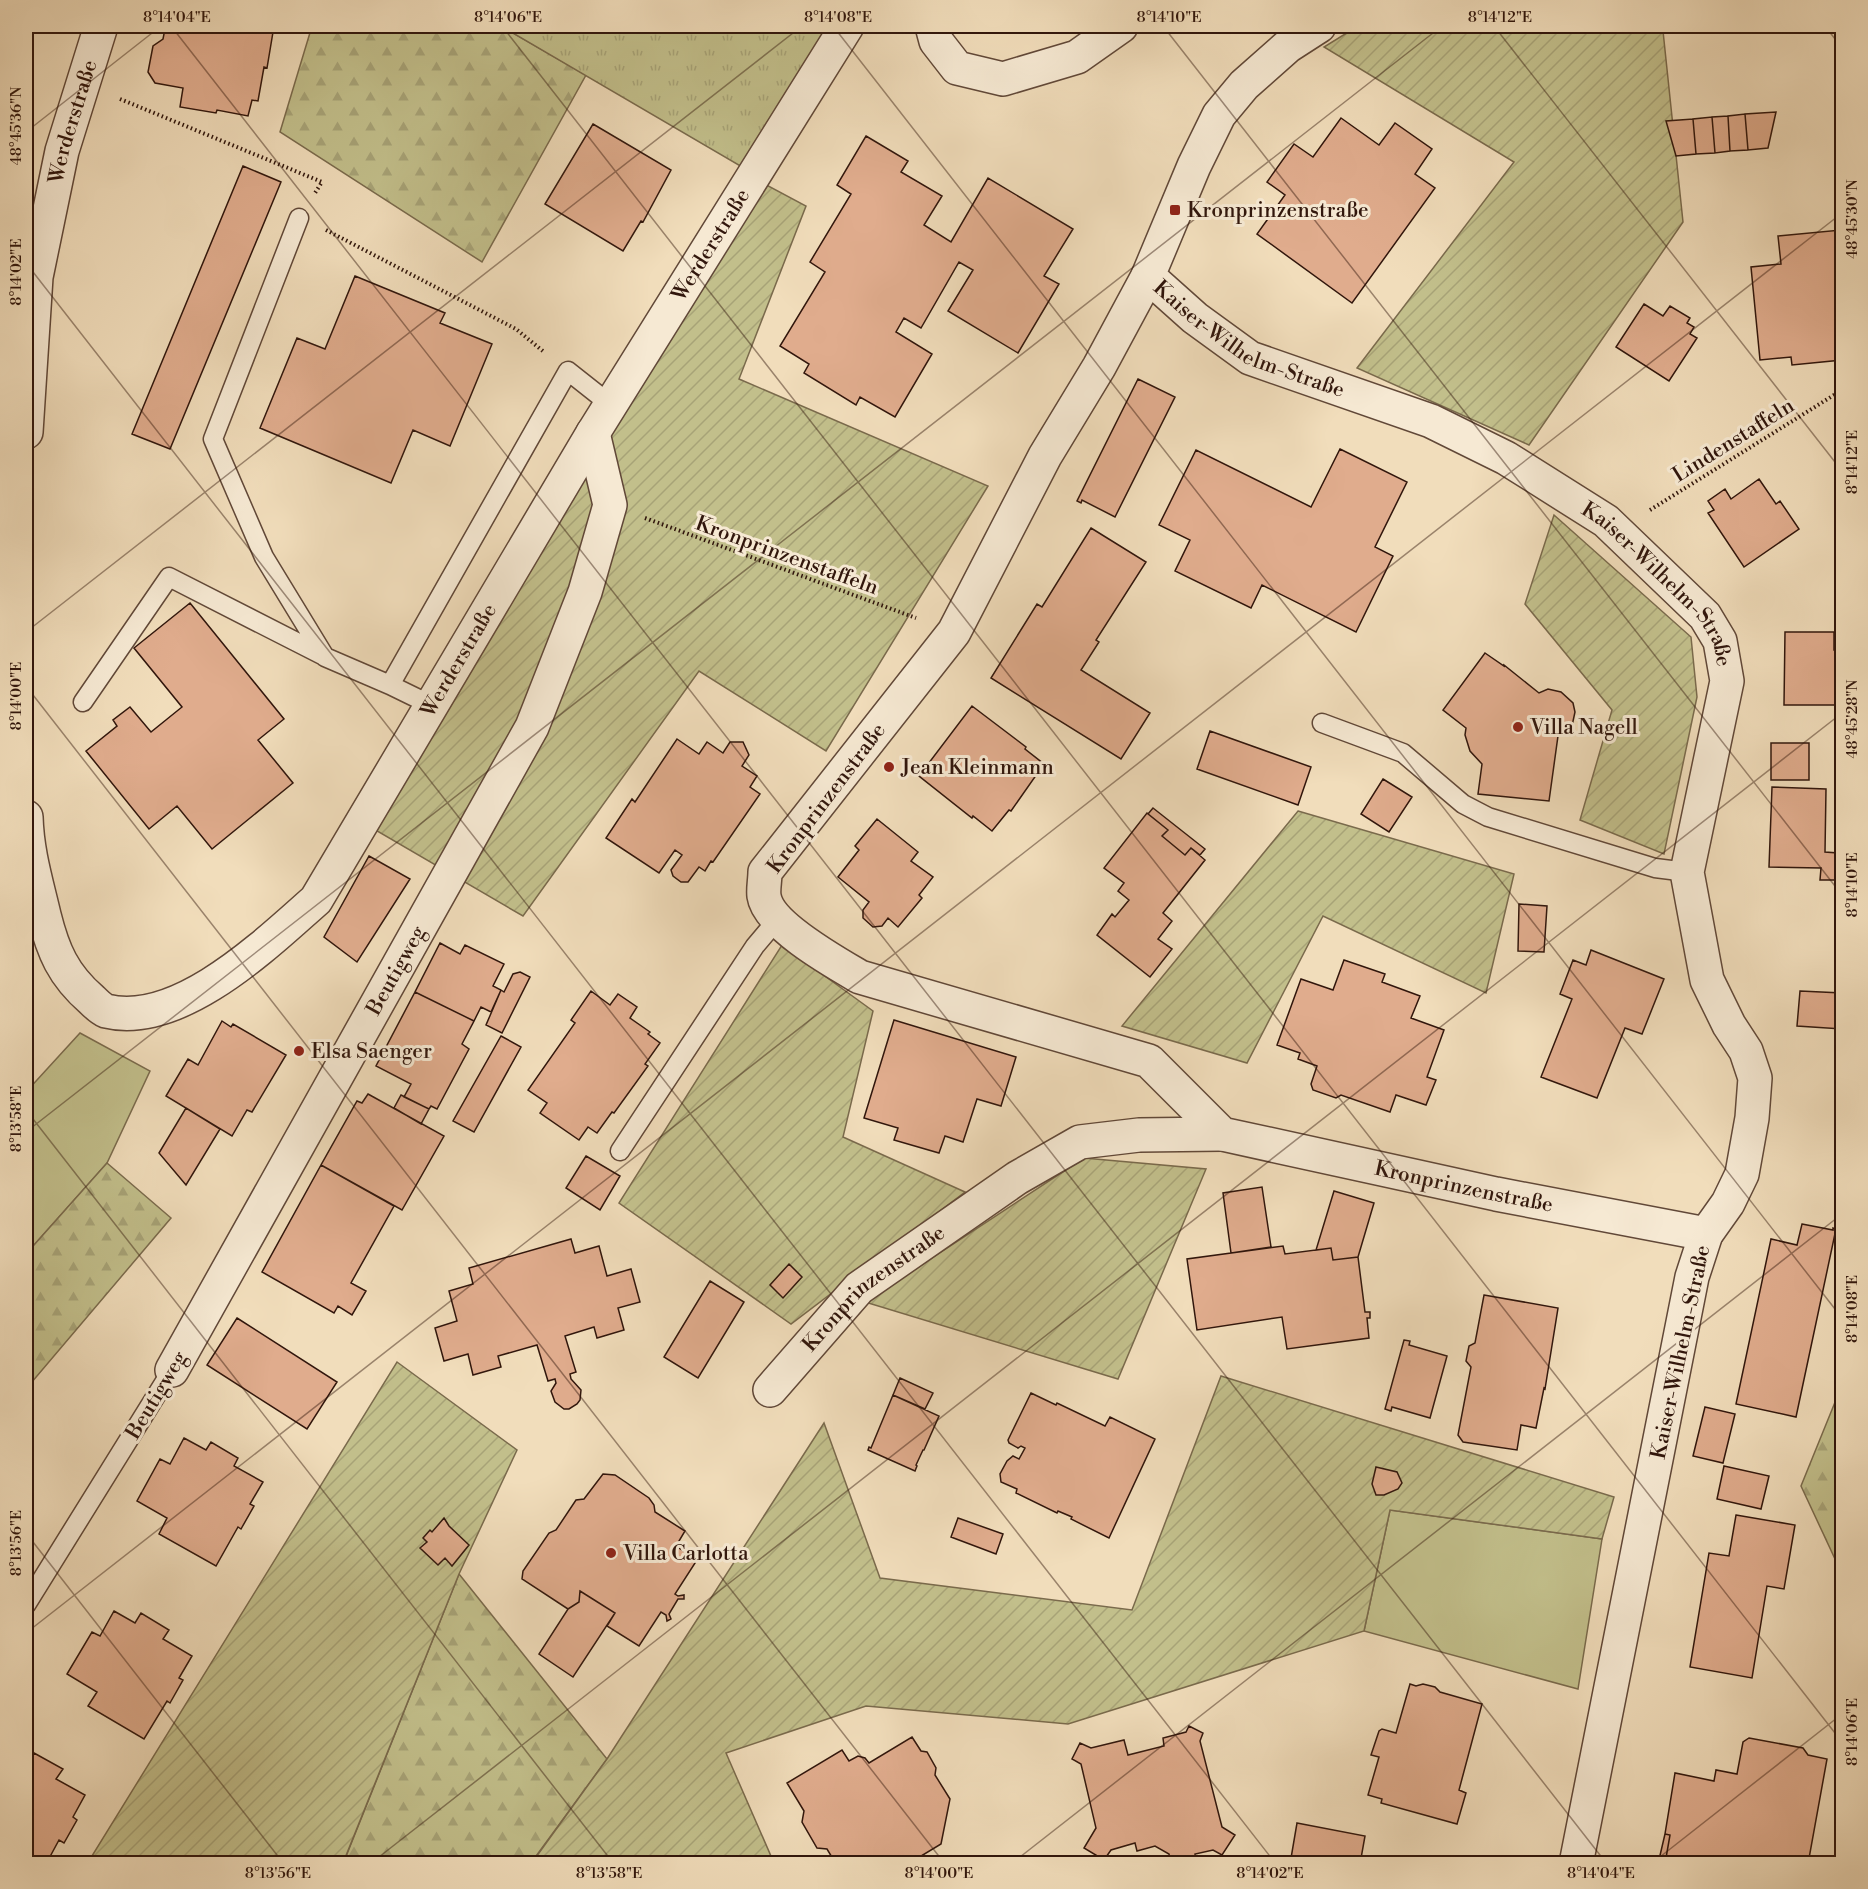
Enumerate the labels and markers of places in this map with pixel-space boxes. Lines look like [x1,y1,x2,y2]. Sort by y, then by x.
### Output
place label: Kronprinzenstraße [1187,198,1369,224]
marker: Kronprinzenstraße [1168,203,1182,217]
place label: Villa Nagell [1529,715,1638,741]
marker: Villa Nagell [1511,720,1525,734]
place label: Jean Kleinmann [900,755,1054,781]
marker: Jean Kleinmann [882,760,896,774]
place label: Elsa Saenger [311,1039,432,1065]
marker: Elsa Saenger [292,1044,306,1058]
place label: Villa Carlotta [622,1541,749,1567]
marker: Villa Carlotta [604,1546,618,1560]

